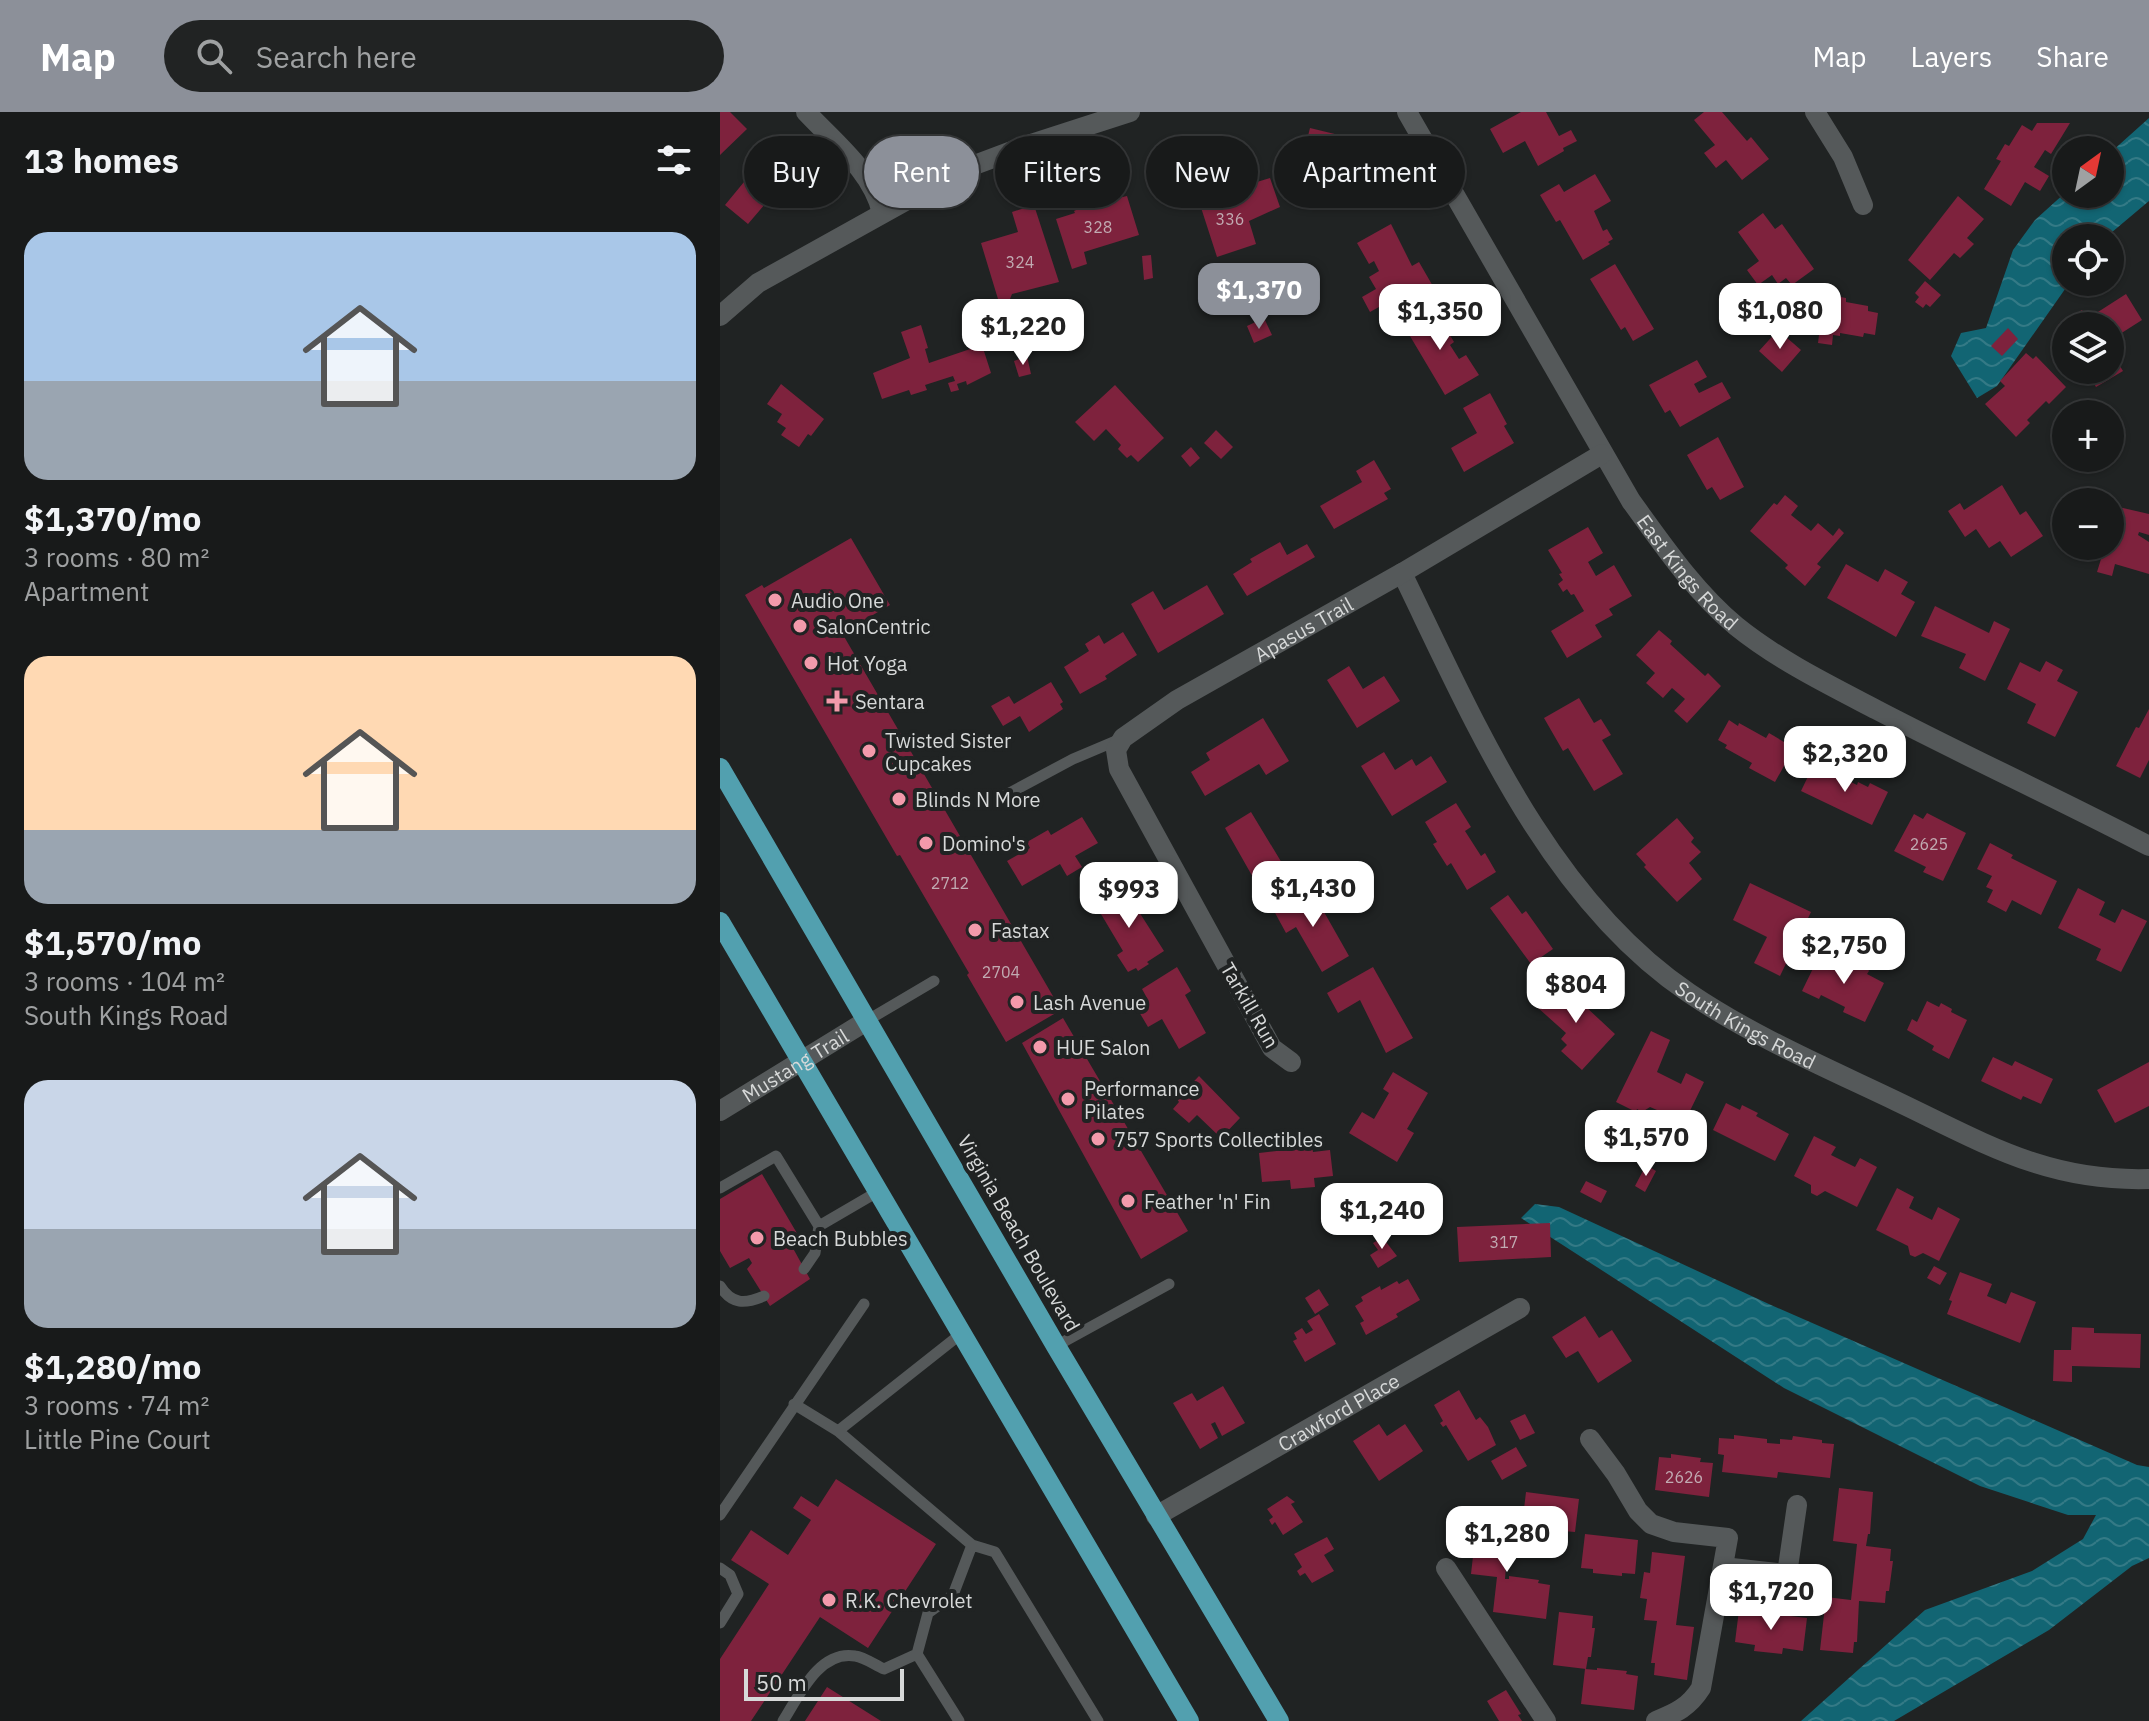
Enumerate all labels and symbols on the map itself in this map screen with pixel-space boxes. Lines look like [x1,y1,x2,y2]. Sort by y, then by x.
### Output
north arrow [2052,136,2124,208]
house number: 336 [1216,209,1244,229]
house number: 328 [1084,217,1112,237]
house number: 324 [1006,252,1034,272]
pin: $1,370 [1194,263,1324,331]
pin: $1,080 [1715,283,1845,351]
pin: $1,350 [1375,284,1505,352]
pin: $1,220 [958,299,1088,367]
street label: East Kings Road [1631,509,1744,636]
place label: Audio One [791,587,884,614]
street label: Apasus Trail [1249,590,1358,667]
marker: Audio One [766,591,784,609]
place label: SalonCentric [816,613,930,640]
marker: SalonCentric [791,617,809,635]
place label: Hot Yoga [827,650,908,677]
marker: Hot Yoga [802,654,820,672]
place label: Sentara [855,688,925,715]
marker: Sentara [826,690,848,712]
pin: $2,320 [1780,726,1910,794]
place label: Twisted Sister Cupcakes [885,727,1011,777]
marker: Twisted Sister Cupcakes [860,742,878,760]
place label: Blinds N More [915,786,1040,813]
marker: Blinds N More [890,790,908,808]
place label: Domino's [942,830,1026,857]
marker: Domino's [917,834,935,852]
house number: 2625 [1910,834,1948,854]
pin: $1,430 [1248,861,1378,929]
pin: $993 [1082,862,1176,930]
house number: 2712 [931,873,969,893]
place label: Fastax [991,917,1050,944]
pin: $2,750 [1779,918,1909,986]
marker: Fastax [966,921,984,939]
street label: Tarkill Run [1215,957,1285,1053]
pin: $804 [1529,957,1623,1025]
house number: 2704 [982,962,1020,982]
street label: South Kings Road [1670,974,1820,1075]
place label: Lash Avenue [1033,989,1146,1016]
marker: Lash Avenue [1008,993,1026,1011]
street label: Mustang Trail [737,1022,853,1108]
place label: HUE Salon [1056,1034,1150,1061]
marker: HUE Salon [1031,1038,1049,1056]
place label: Performance Pilates [1084,1075,1199,1125]
marker: Performance Pilates [1059,1090,1077,1108]
pin: $1,570 [1581,1110,1711,1178]
place label: 757 Sports Collectibles [1114,1126,1323,1153]
street label: Virginia Beach Boulevard [951,1130,1087,1336]
marker: 757 Sports Collectibles [1089,1130,1107,1148]
pin: $1,240 [1317,1183,1447,1251]
place label: Feather 'n' Fin [1144,1188,1271,1215]
marker: Feather 'n' Fin [1119,1192,1137,1210]
place label: Beach Bubbles [773,1225,908,1252]
marker: Beach Bubbles [748,1229,766,1247]
house number: 317 [1490,1232,1518,1252]
street label: Crawford Place [1273,1366,1404,1457]
house number: 2626 [1665,1467,1703,1487]
pin: $1,280 [1442,1506,1572,1574]
pin: $1,720 [1706,1564,1836,1632]
place label: R.K. Chevrolet [845,1587,973,1614]
marker: R.K. Chevrolet [820,1591,838,1609]
scale bar [744,1665,904,1701]

